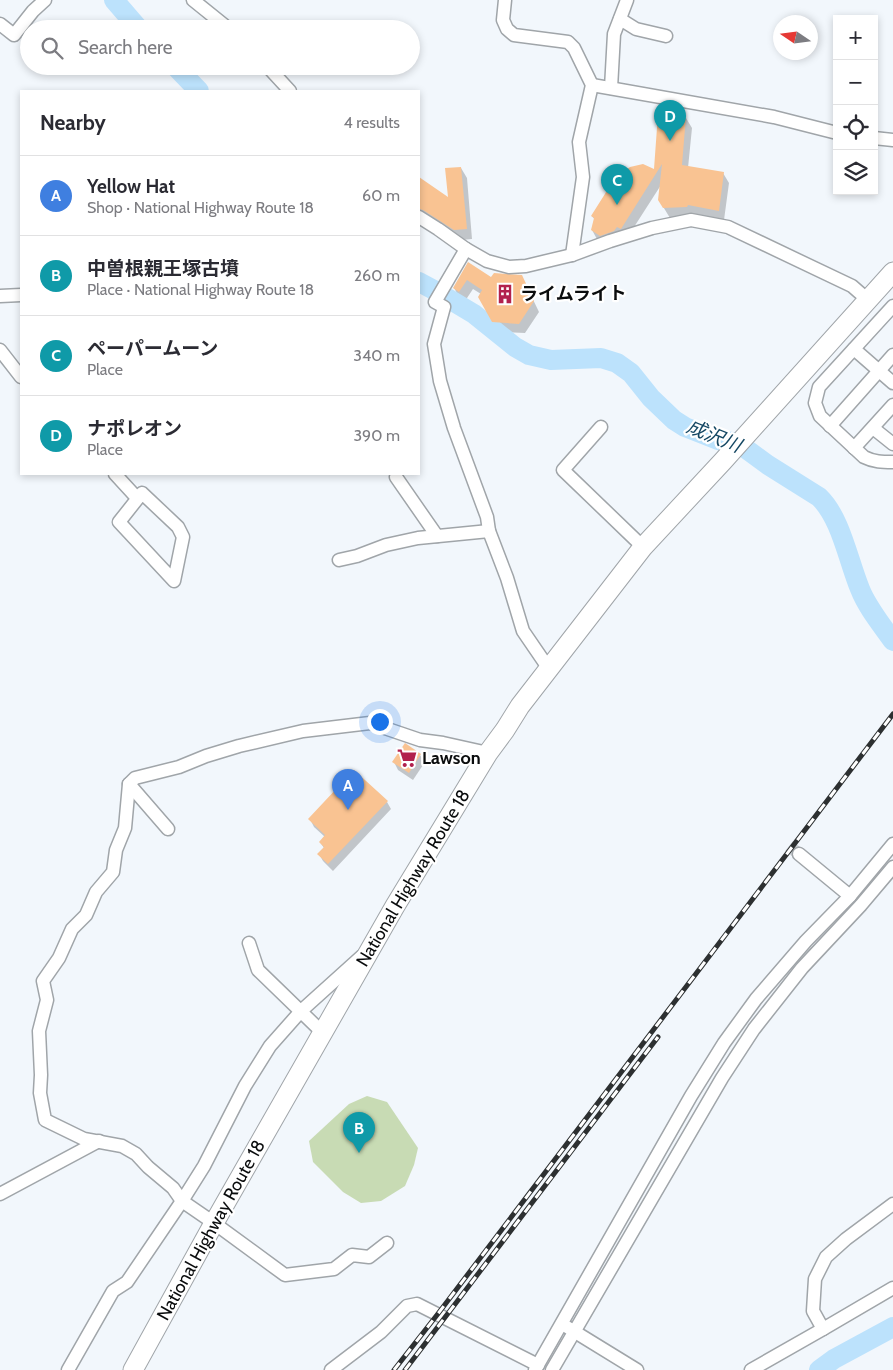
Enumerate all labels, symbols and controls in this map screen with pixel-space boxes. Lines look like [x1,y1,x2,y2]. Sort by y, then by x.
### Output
north arrow [773,15,818,60]
map controls [833,15,878,195]
button: + [833,15,878,60]
search box [20,20,420,75]
icon: search [38,34,66,62]
text: Search here [78,36,172,59]
button: − [833,60,878,105]
pin: D [654,100,686,141]
button: locate [833,105,878,150]
text: Nearby [40,110,106,135]
text: 4 results [343,113,400,132]
button: layers [833,150,878,195]
pin: C [601,164,633,205]
text: Yellow Hat [87,175,175,198]
text: A [51,186,61,205]
text: 60 m [362,186,400,205]
text: Shop · National Highway Route 18 [87,198,314,217]
text: 中曽根親王塚古墳 [87,257,239,280]
text: B [51,266,61,285]
text: 260 m [354,266,400,285]
text: Place · National Highway Route 18 [87,280,314,299]
building icon: ライムライト [494,283,516,305]
place label: ライムライト [520,283,627,305]
text: ペーパームーン [87,337,218,360]
text: C [51,346,61,365]
text: 340 m [353,346,400,365]
text: Place [87,360,123,379]
water label: 成沢川 [683,415,747,458]
text: ナポレオン [87,417,182,440]
text: D [50,426,62,445]
text: 390 m [353,426,400,445]
text: Place [87,440,123,459]
your location [367,709,393,735]
supermarket icon: Lawson [396,747,418,769]
place label: Lawson [422,747,481,769]
pin: A [332,769,364,810]
street label: National Highway Route 18 [351,785,475,971]
pin: B [343,1112,375,1153]
street label: National Highway Route 18 [152,1136,270,1324]

